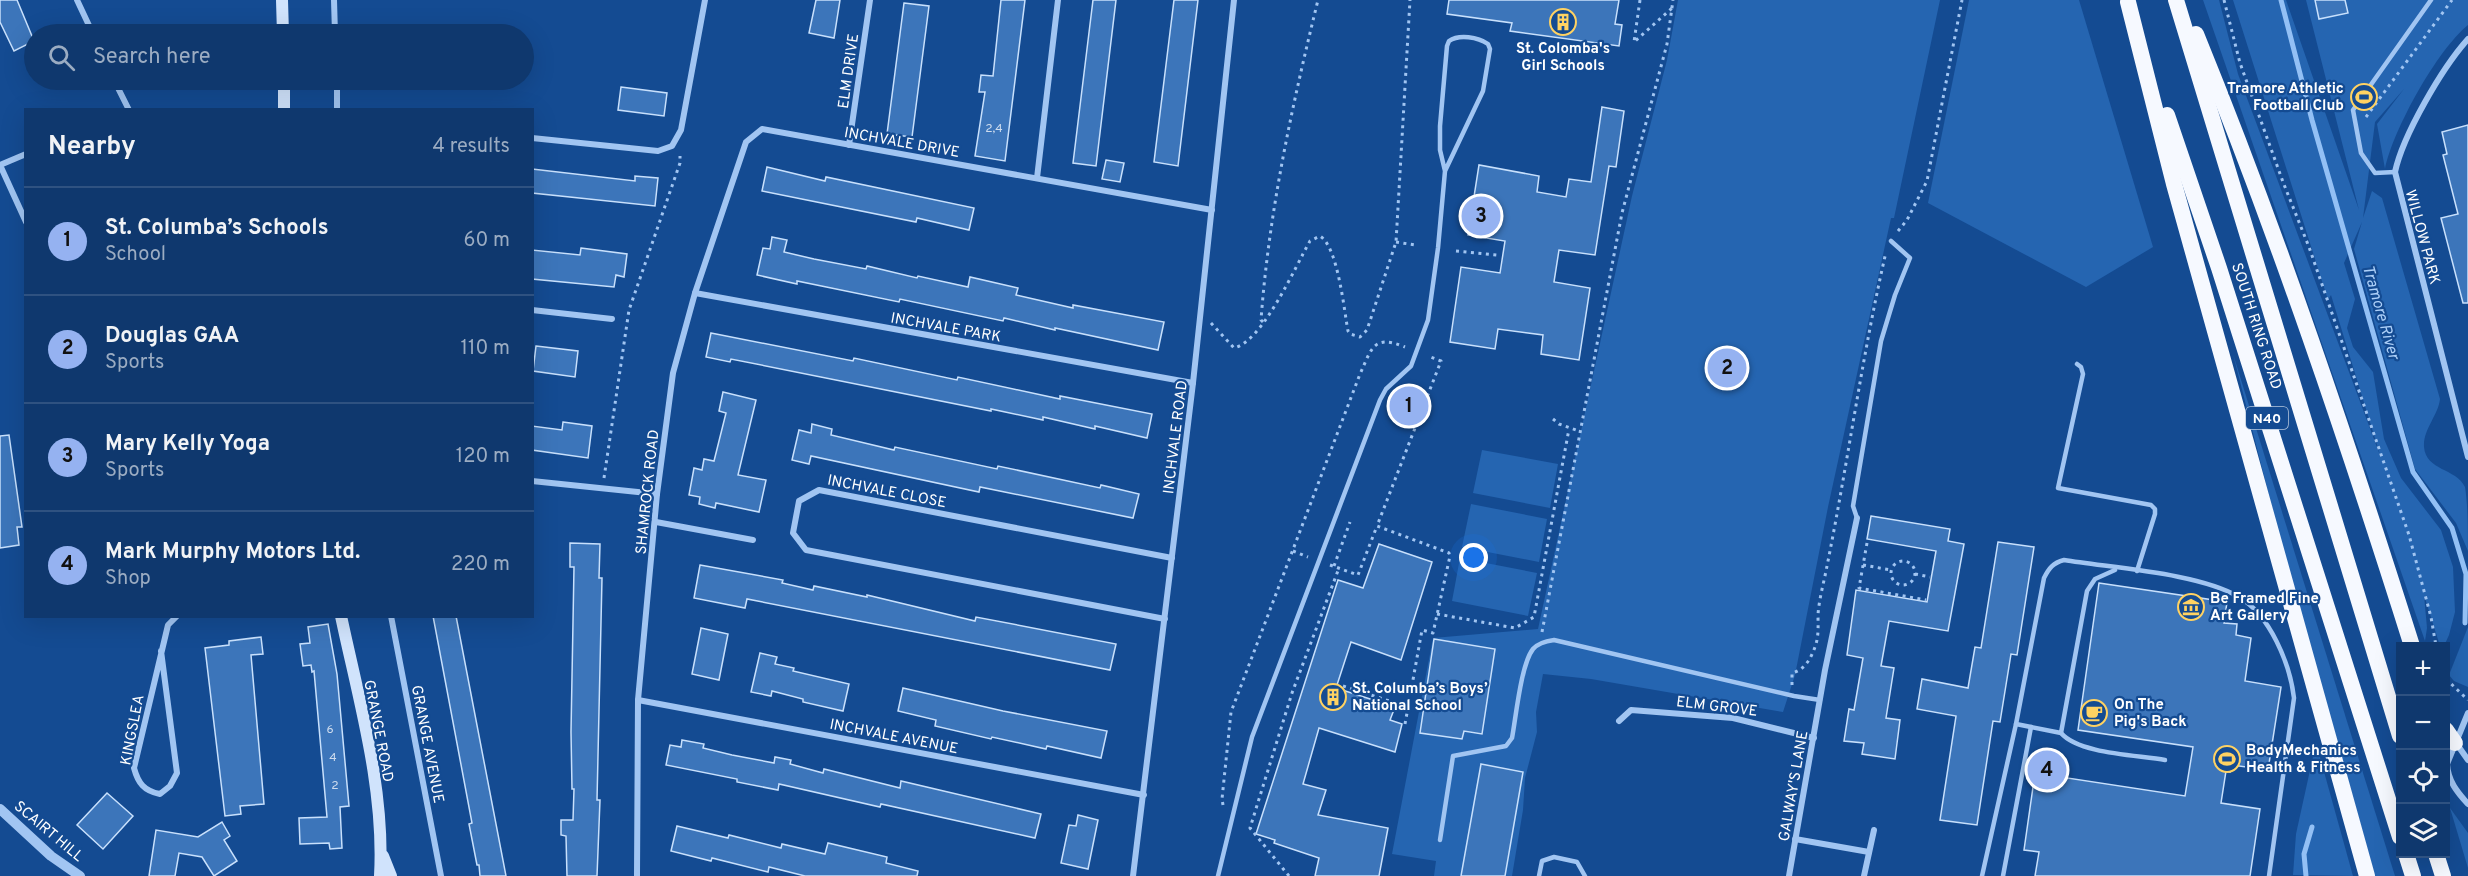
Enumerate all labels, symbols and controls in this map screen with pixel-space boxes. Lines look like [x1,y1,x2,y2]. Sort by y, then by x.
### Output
building icon: St. Colomba's Girl Schools [1548,7,1578,37]
search box [24,24,534,90]
street label: ELM DRIVE [835,32,864,110]
place label: St. Colomba's Girl Schools [1516,40,1610,76]
icon: search [45,41,78,74]
text: Search here [93,44,211,71]
place label: Tramore Athletic Football Club [2227,80,2344,116]
sports icon: Tramore Athletic Football Club [2349,82,2379,112]
house number: 2,4 [985,121,1003,137]
street label: INCHVALE DRIVE [843,124,961,163]
text: Nearby [48,131,136,164]
text: 4 results [433,134,510,160]
street label: WILLOW PARK [2400,188,2443,287]
pin: 3 [1462,194,1500,238]
text: St. Columba’s Schools [105,215,329,242]
text: 1 [64,228,72,254]
text: 60 m [464,228,510,254]
text: School [105,242,166,268]
street label: SOUTH RING ROAD [2226,261,2285,392]
water label: Tramore River [2357,263,2404,364]
street label: INCHVALE PARK [889,309,1002,348]
text: Douglas GAA [105,323,239,350]
text: 2 [61,336,74,362]
text: 110 m [461,336,510,362]
pin: 2 [1708,346,1746,391]
text: Sports [105,350,165,376]
street label: INCHVALE ROAD [1160,379,1193,495]
pin: 1 [1390,384,1428,428]
road number: N40 [2246,407,2288,429]
street label: SHAMROCK ROAD [632,429,664,555]
text: Mary Kelly Yoga [105,431,270,458]
text: 3 [62,444,74,470]
text: 120 m [456,444,510,470]
text: Sports [105,458,165,484]
street label: INCHVALE CLOSE [826,472,948,513]
text: Mark Murphy Motors Ltd. [105,539,360,566]
your location [1459,543,1488,572]
text: 4 [61,552,74,578]
text: 220 m [451,552,510,578]
text: Shop [105,566,151,592]
place label: Be Framed Fine Art Gallery [2210,590,2319,626]
museum icon: Be Framed Fine Art Gallery [2176,592,2206,622]
map controls [2396,642,2450,858]
button: + [2396,642,2450,696]
street label: GRANGE ROAD [358,679,397,784]
place label: St. Columba’s Boys’ National School [1352,680,1488,716]
building icon: St. Columba’s Boys’ National School [1318,682,1348,712]
street label: GRANGE AVENUE [406,684,447,805]
street label: KINGSLEA [117,693,150,767]
street label: ELM GROVE [1675,693,1759,722]
place label: On The Pig's Back [2114,696,2187,732]
button: − [2396,696,2450,750]
cafe icon: On The Pig's Back [2079,698,2109,728]
street label: INCHVALE AVENUE [828,716,960,759]
house number: 6 [326,722,334,738]
street label: GALWAY'S LANE [1775,729,1814,843]
place label: BodyMechanics Health & Fitness [2246,742,2361,778]
sports icon: BodyMechanics Health & Fitness [2212,744,2242,774]
pin: 4 [2028,748,2066,792]
house number: 4 [329,750,337,766]
button: locate [2396,750,2450,804]
house number: 2 [331,778,339,794]
street label: SCAIRT HILL [9,797,87,867]
button: layers [2396,804,2450,858]

